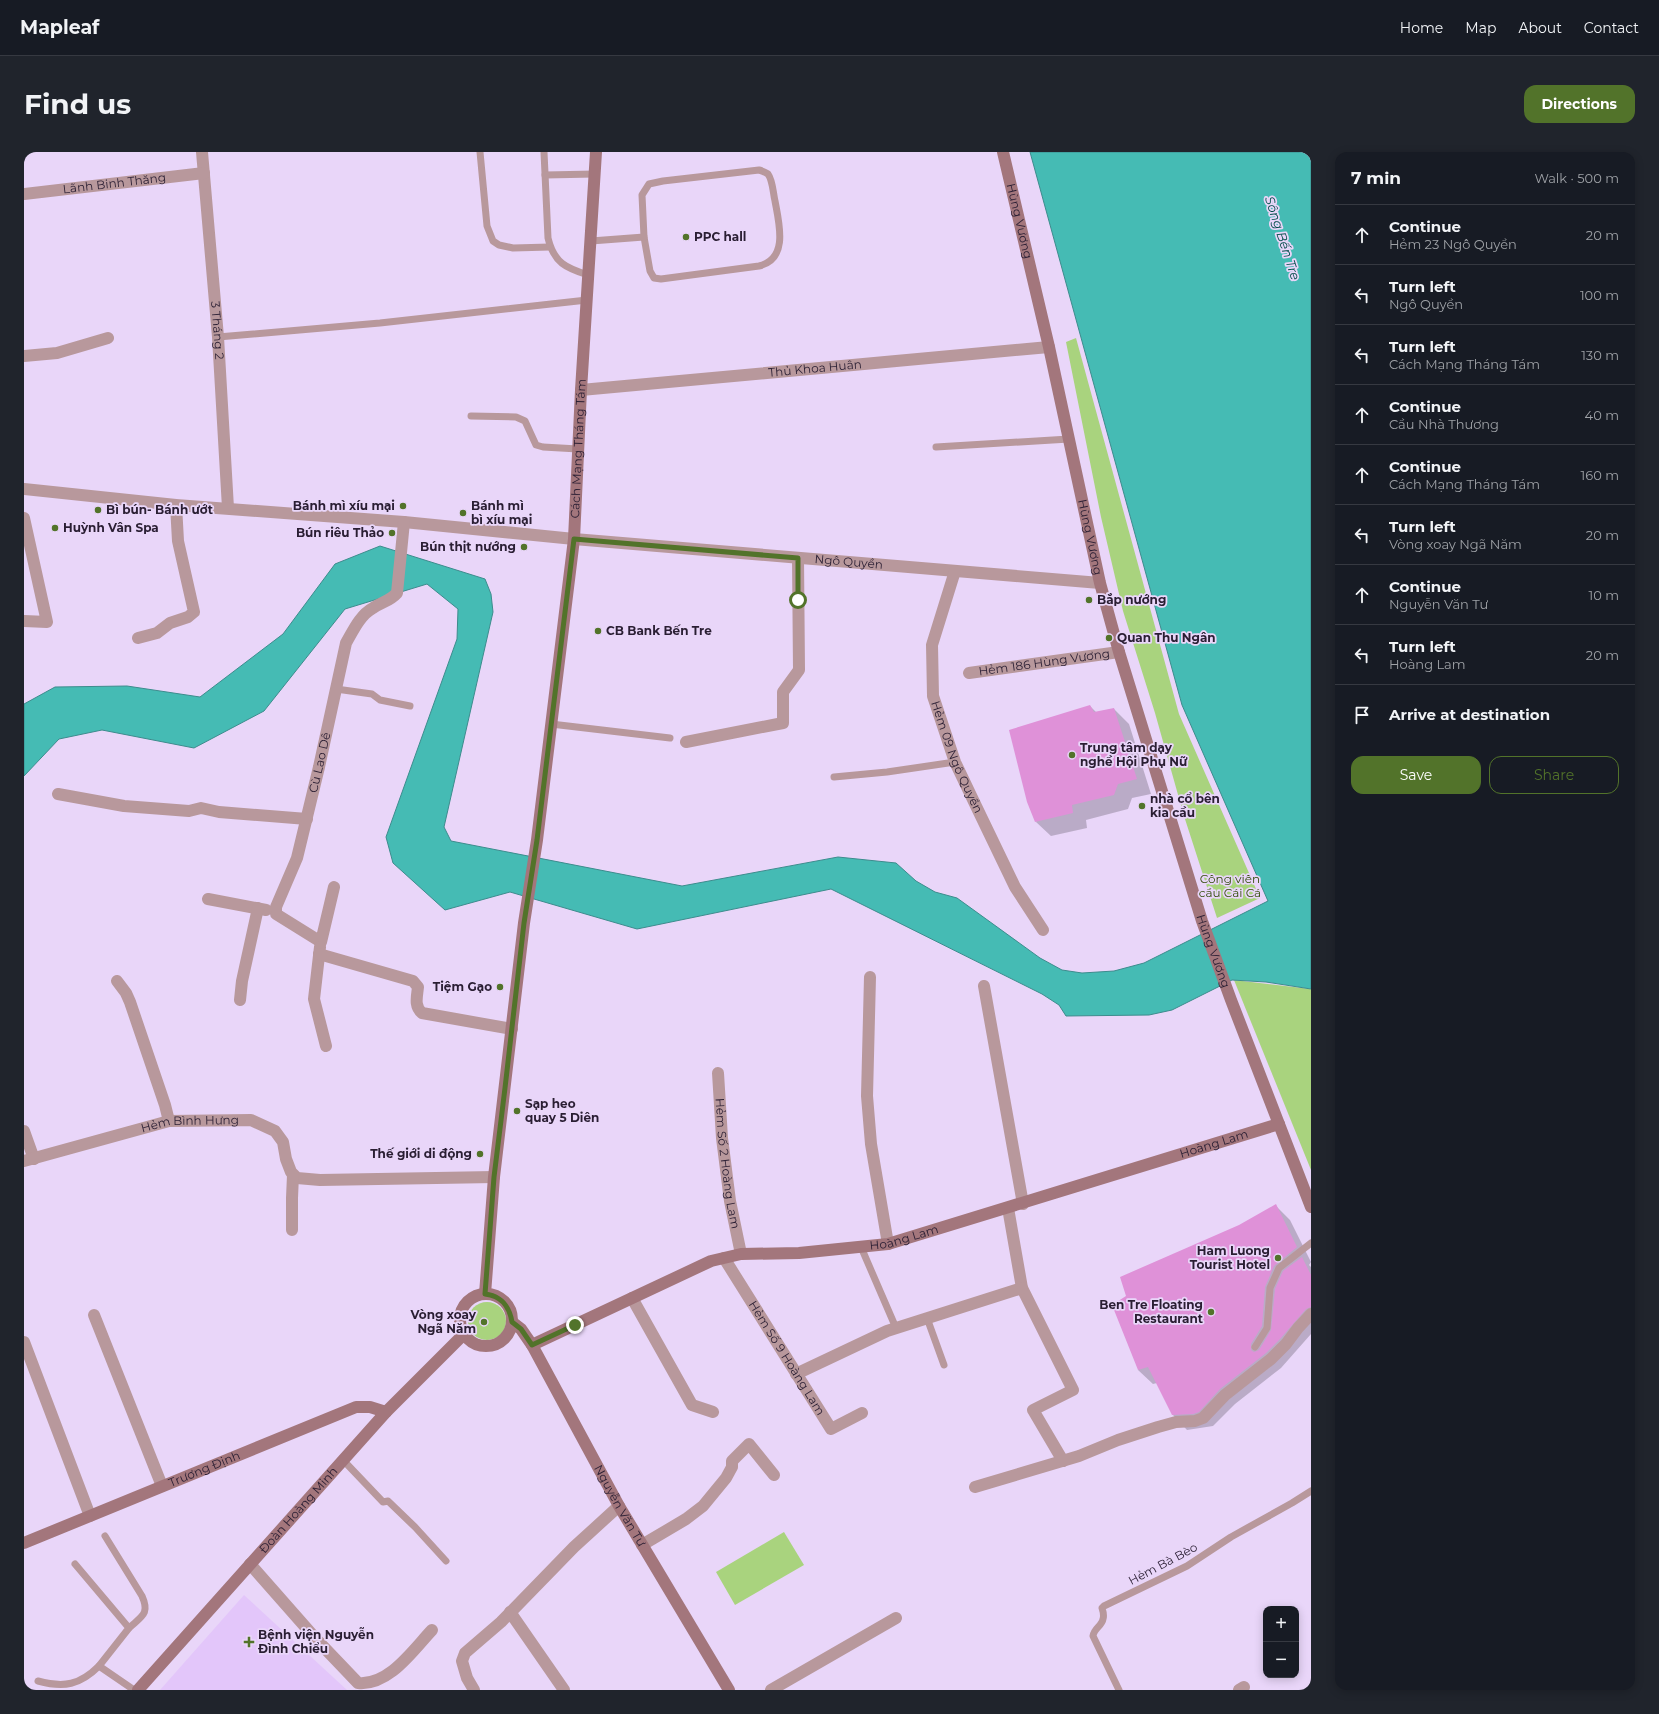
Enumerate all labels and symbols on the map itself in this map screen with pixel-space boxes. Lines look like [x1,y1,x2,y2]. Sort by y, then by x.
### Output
street label: Lãnh Binh Thăng [62,169,167,196]
street label: Hùng Vương [1004,182,1036,260]
water label: Sông Bến Tre [1262,194,1304,282]
place label: PPC hall [694,229,746,244]
marker: PPC hall [681,232,691,242]
street label: 3 Tháng 2 [208,301,227,360]
street label: Thủ Khoa Huân [768,356,862,380]
street label: Cách Mạng Tháng Tám [567,378,589,519]
place label: Bánh mì xíu mại [293,498,395,513]
place label: Bánh mì bì xíu mại [471,498,532,527]
street label: Hùng Vương [1075,498,1106,576]
marker: Bánh mì xíu mại [398,501,408,511]
place label: Bì bún- Bánh ướt [106,502,214,517]
marker: Bì bún- Bánh ướt [93,505,103,515]
marker: Bánh mì bì xíu mại [458,508,468,518]
place label: Huỳnh Vân Spa [63,520,159,535]
marker: Huỳnh Vân Spa [50,523,60,533]
place label: Bún riêu Thảo [296,525,384,540]
marker: Bún riêu Thảo [387,528,397,538]
place label: Bún thịt nướng [420,539,516,554]
marker: Bún thịt nướng [519,542,529,552]
street label: Ngô Quyền [814,551,884,572]
route start [789,591,807,609]
place label: Bắp nướng [1097,592,1166,607]
marker: Bắp nướng [1084,595,1094,605]
place label: CB Bank Bến Tre [606,623,712,638]
marker: CB Bank Bến Tre [593,626,603,636]
place label: Quan Thu Ngân [1117,630,1216,645]
marker: Quan Thu Ngân [1104,633,1114,643]
street label: Hẻm 186 Hùng Vương [978,645,1111,679]
street label: Hẻm 09 Ngô Quyền [928,699,986,815]
street label: Cù Lao Dê [305,731,333,794]
place label: Trung tâm dạy nghề Hội Phụ Nữ [1080,740,1188,769]
marker: Trung tâm dạy nghề Hội Phụ Nữ [1067,750,1077,760]
place label: nhà cổ bên kia cầu [1150,791,1220,820]
marker: nhà cổ bên kia cầu [1137,801,1147,811]
park label: Công viên cầu Cái Cá [1199,871,1261,900]
street label: Hùng Vương [1193,912,1234,990]
place label: Tiệm Gạo [433,979,492,994]
marker: Tiệm Gạo [495,982,505,992]
place label: Sạp heo quay 5 Diên [525,1096,599,1125]
street label: Hẻm Số 2 Hoàng Lam [713,1098,744,1230]
marker: Sạp heo quay 5 Diên [512,1106,522,1116]
street label: Hẻm Bình Hưng [139,1112,239,1135]
street label: Hoàng Lam [1178,1126,1250,1161]
place label: Thế giới di động [370,1146,472,1161]
marker: Thế giới di động [475,1149,485,1159]
street label: Hoàng Lam [869,1221,940,1253]
place label: Ham Luong Tourist Hotel [1190,1243,1270,1272]
marker: Ham Luong Tourist Hotel [1273,1253,1283,1263]
place label: Ben Tre Floating Restaurant [1099,1297,1204,1326]
street label: Hẻm Số 9 Hoàng Lam [746,1298,828,1418]
place label: Vòng xoay Ngã Năm [410,1307,477,1336]
marker: Ben Tre Floating Restaurant [1206,1307,1216,1317]
route end [566,1316,584,1334]
marker: Vòng xoay Ngã Năm [479,1317,489,1327]
street label: Trương Định [166,1447,242,1490]
street label: Nguyễn Văn Tư [591,1462,650,1549]
street label: Đoàn Hoàng Minh [256,1464,340,1556]
street label: Hẻm Bà Bèo [1126,1539,1200,1588]
place label: Bệnh viện Nguyễn Đình Chiểu [258,1627,374,1656]
marker: Bệnh viện Nguyễn Đình Chiểu [243,1636,255,1648]

